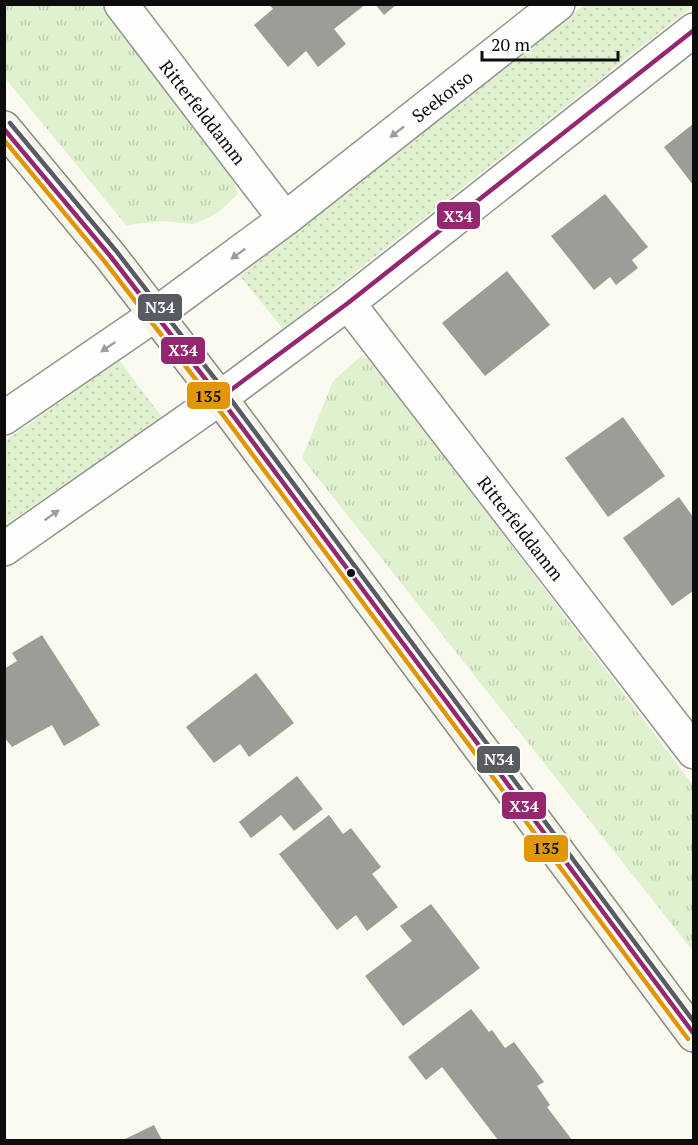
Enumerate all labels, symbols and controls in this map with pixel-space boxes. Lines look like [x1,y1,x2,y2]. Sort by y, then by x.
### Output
scale bar [482,24,618,62]
text: 20 m [491,32,531,56]
street label: Ritterfelddamm [155,55,252,170]
street label: Seekorso [406,65,478,127]
one-way arrow [389,125,404,137]
line badge: X34 [436,201,481,230]
text: X34 [443,205,473,227]
one-way arrow [231,248,247,260]
line badge: N34 [137,293,183,322]
text: N34 [145,296,175,318]
line badge: X34 [160,336,206,365]
text: X34 [168,339,198,361]
one-way arrow [99,342,116,353]
line badge: 135 [186,381,231,410]
text: 135 [194,385,222,407]
street label: Ritterfelddamm [473,471,570,586]
one-way arrow [44,509,60,521]
unlabelled marker [345,567,357,579]
line badge: N34 [476,745,521,774]
text: N34 [484,748,514,770]
line badge: X34 [501,791,547,820]
text: X34 [509,795,539,817]
line badge: 135 [523,834,569,863]
text: 135 [532,837,560,859]

